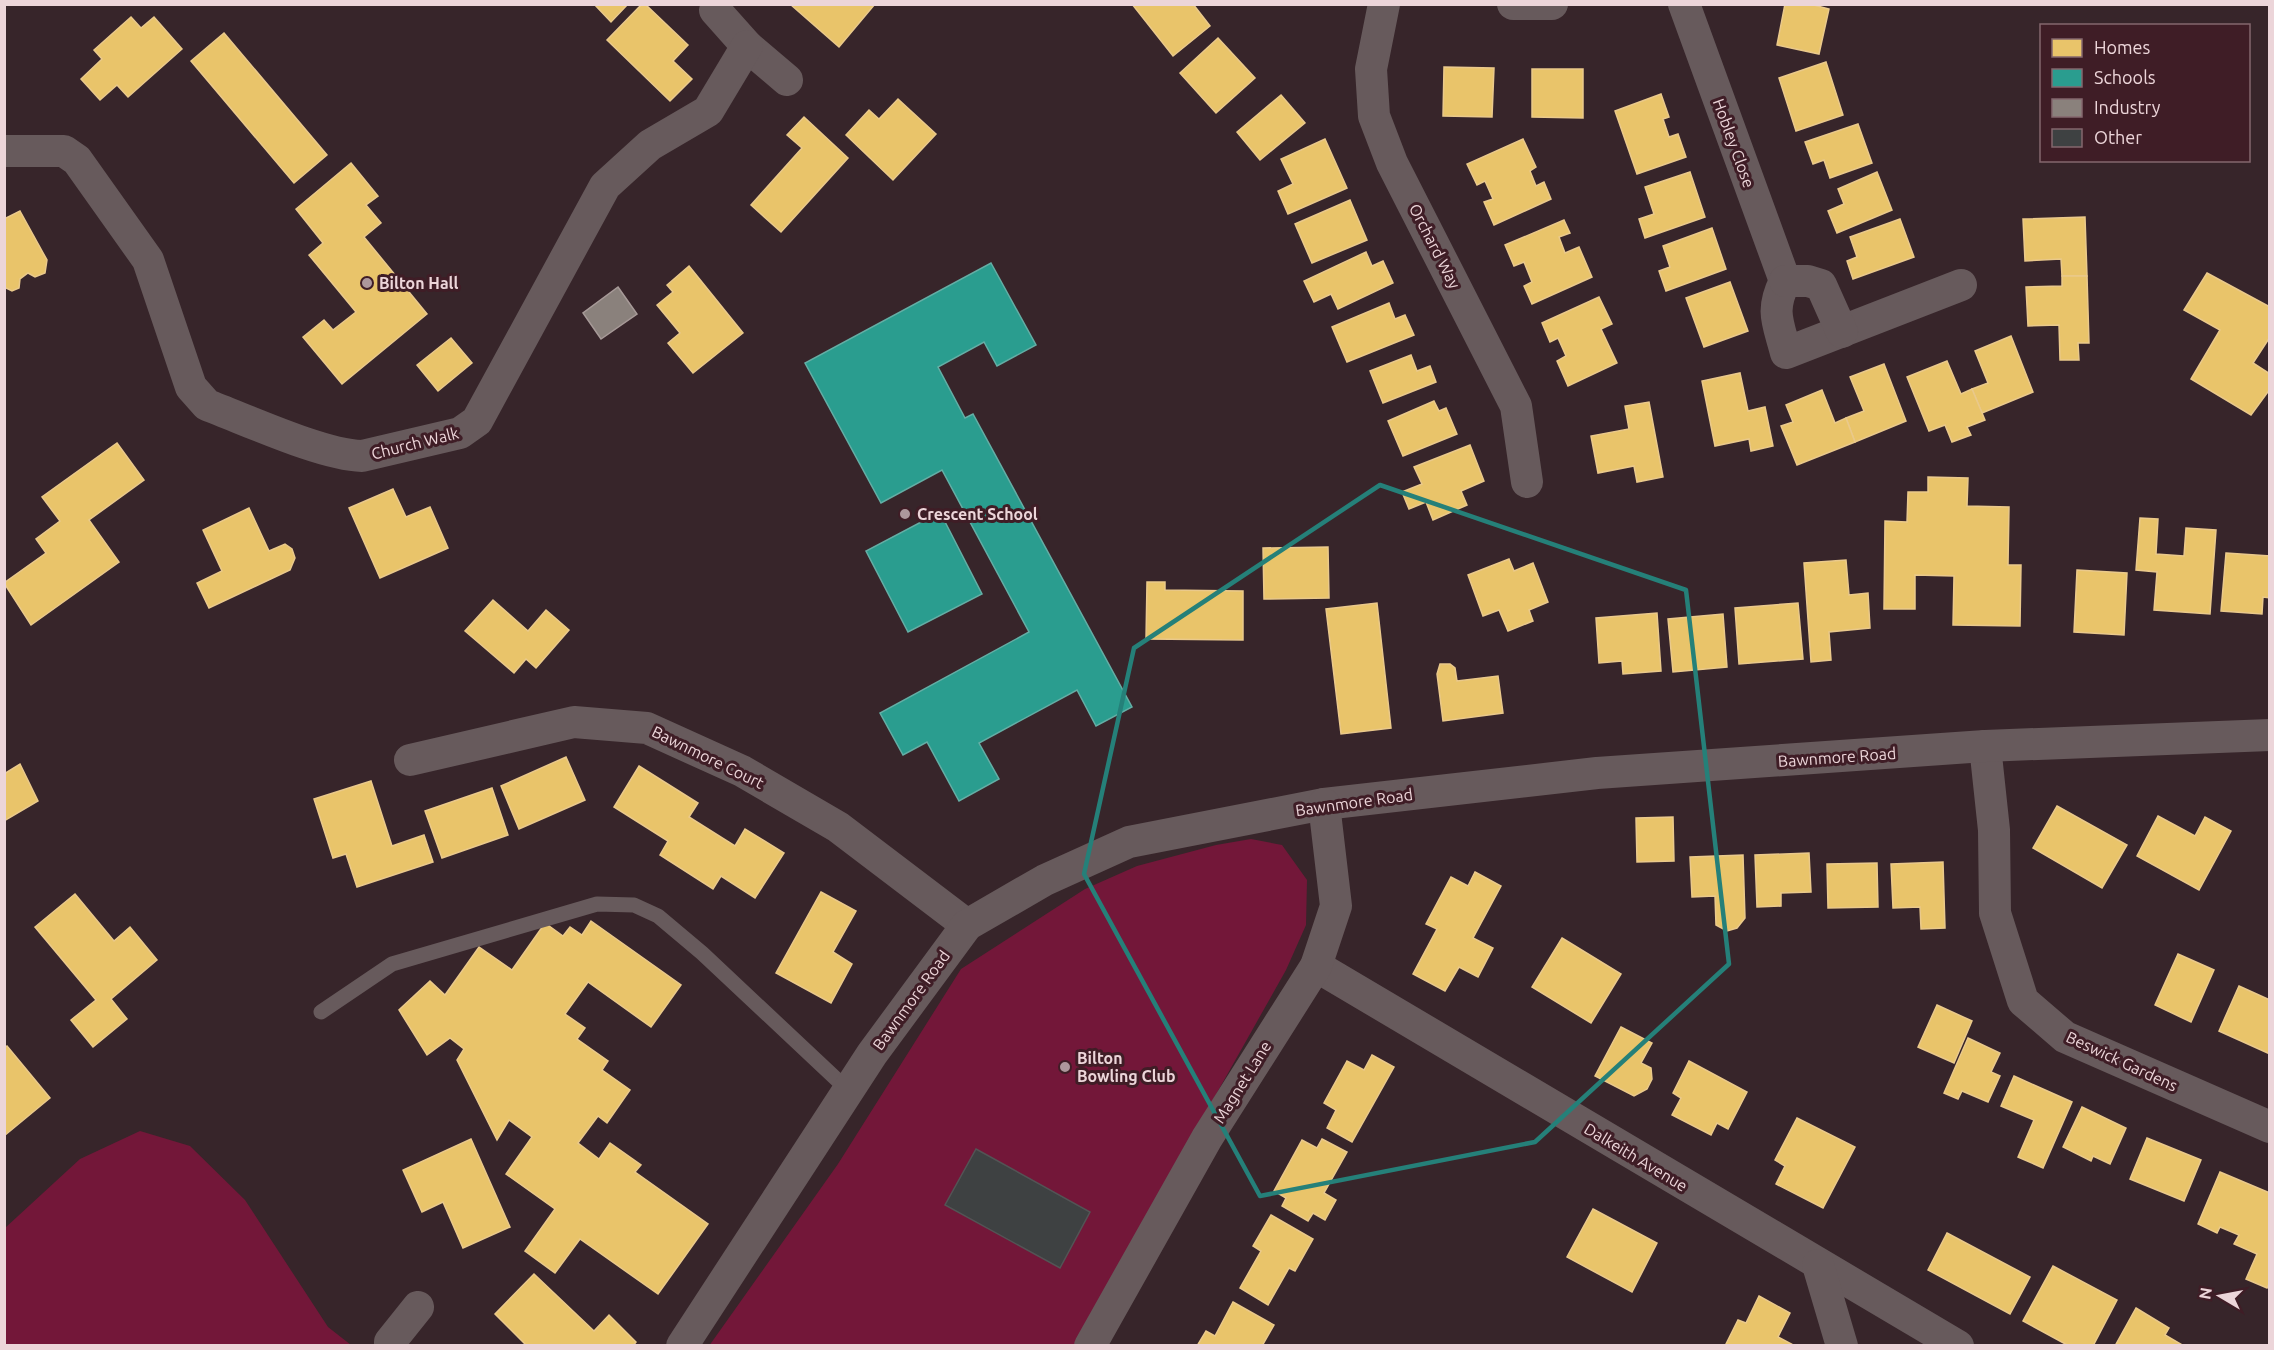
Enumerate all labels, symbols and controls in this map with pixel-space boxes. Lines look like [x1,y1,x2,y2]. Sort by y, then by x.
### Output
legend [2040,24,2250,162]
text: Homes [2094,37,2151,57]
text: Schools [2094,67,2156,87]
street label: Hobley Close [1710,96,1758,190]
text: Industry [2094,97,2161,117]
text: Other [2094,127,2142,147]
street label: Orchard Way [1406,201,1464,292]
place label: Bilton Hall [379,274,458,292]
marker: Bilton Hall [360,276,374,290]
street label: Church Walk [369,423,461,463]
place label: Crescent School [917,505,1038,523]
marker: Crescent School [898,507,912,521]
street label: Bawnmore Court [649,722,768,792]
street label: Bawnmore Road [1777,744,1897,770]
street label: Bawnmore Road [1294,785,1414,819]
street label: Bawnmore Road [869,947,953,1053]
street label: Beswick Gardens [2064,1027,2180,1095]
street label: Magnet Lane [1210,1038,1274,1126]
place label: Bilton Bowling Club [1077,1049,1176,1085]
marker: Bilton Bowling Club [1058,1060,1072,1074]
street label: Dalkeith Avenue [1581,1119,1691,1195]
north arrow [2190,1266,2250,1326]
text: N [2195,1286,2215,1301]

